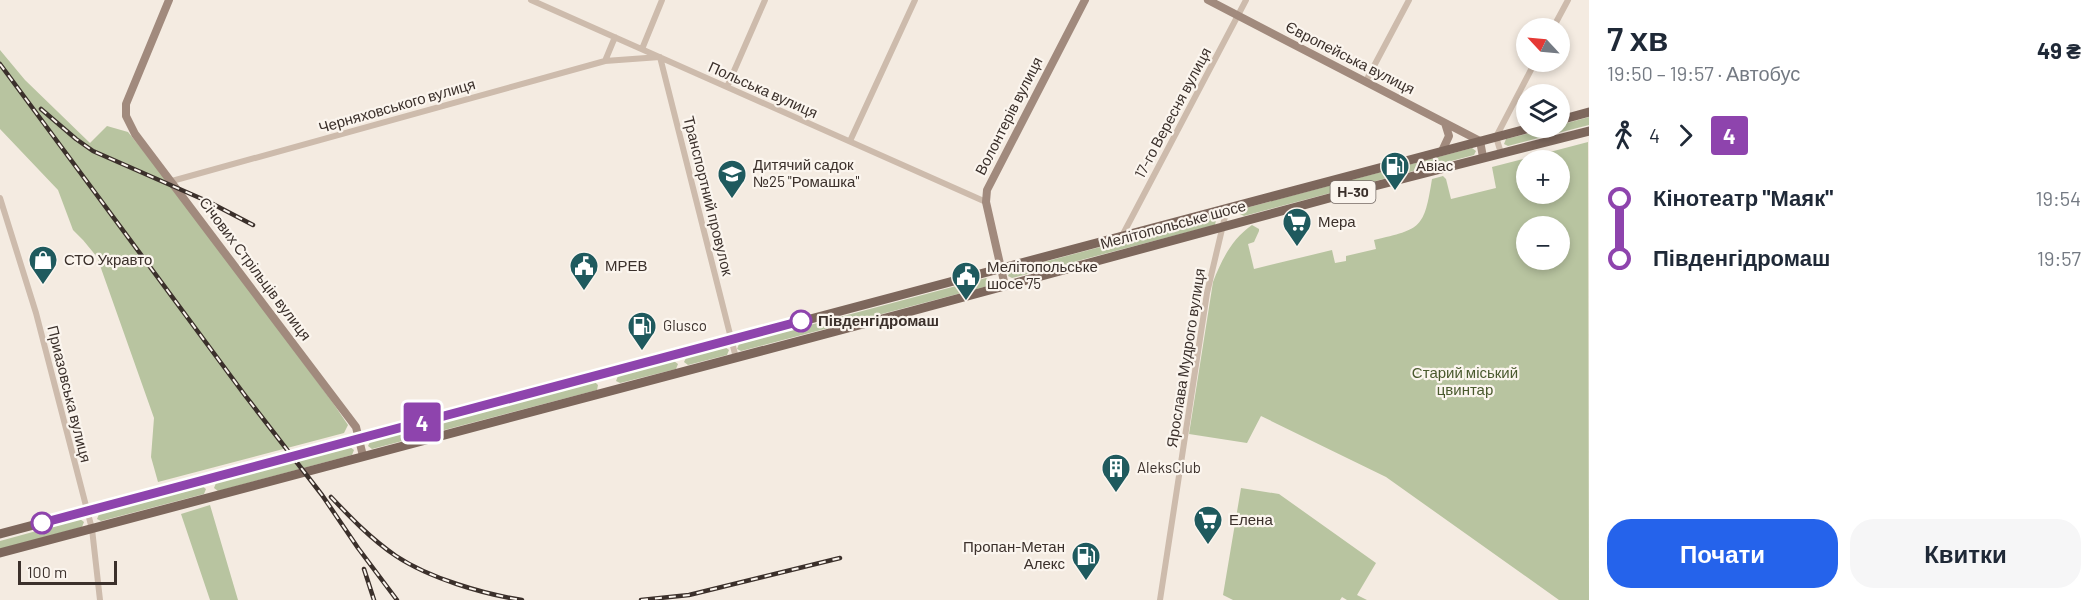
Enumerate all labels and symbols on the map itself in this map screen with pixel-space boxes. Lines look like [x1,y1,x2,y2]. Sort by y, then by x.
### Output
street label: Європейська вулиця [1283,17,1418,97]
north arrow [1516,18,1570,72]
street label: 17-го Вересня вулиця [1130,44,1214,181]
street label: Волонтерів вулиця [971,54,1046,178]
street label: Польська вулиця [706,57,821,121]
street label: Черняховського вулиця [316,74,477,136]
street label: Транспортний провулок [680,114,738,278]
fuel station icon: Авіас [1379,150,1411,192]
place label: Дитячий садок №25 "Ромашка" [753,155,859,190]
place label: Авіас [1416,156,1454,174]
school or university icon: Дитячий садок №25 "Ромашка" [716,158,748,200]
road number: Н-30 [1330,181,1376,203]
street label: Січових Стрільців вулиця [196,193,316,344]
street label: Мелітопольське шосе [1098,196,1247,252]
supermarket icon: Мера [1281,206,1313,248]
place label: Мера [1318,212,1356,230]
shop icon: СТО Укравто [27,244,59,286]
place label: СТО Укравто [64,250,152,268]
public building icon: МРЕВ [568,250,600,292]
place label: МРЕВ [605,256,648,274]
place label: Мелітопольське шосе 75 [987,257,1098,292]
public building icon: Мелітопольське шосе 75 [950,260,982,302]
street label: Ярослава Мудрого вулиця [1162,267,1208,449]
fuel station icon: Glusco [626,310,658,352]
marker: Південгідромаш [790,310,812,332]
place label: Південгідромаш [818,311,939,329]
place label: Glusco [663,316,707,334]
street label: Приазовська вулиця [44,323,96,464]
park label: Старий міський цвинтар [1412,363,1518,398]
line badge: 4 [402,402,442,442]
building icon: AleksClub [1100,452,1132,494]
place label: AleksClub [1137,458,1201,476]
supermarket icon: Елена [1192,504,1224,546]
place label: Елена [1229,510,1273,528]
unlabelled marker [31,512,53,534]
place label: Пропан-Метан Алекс [963,537,1065,572]
fuel station icon: Пропан-Метан Алекс [1070,540,1102,582]
scale bar [18,558,117,586]

